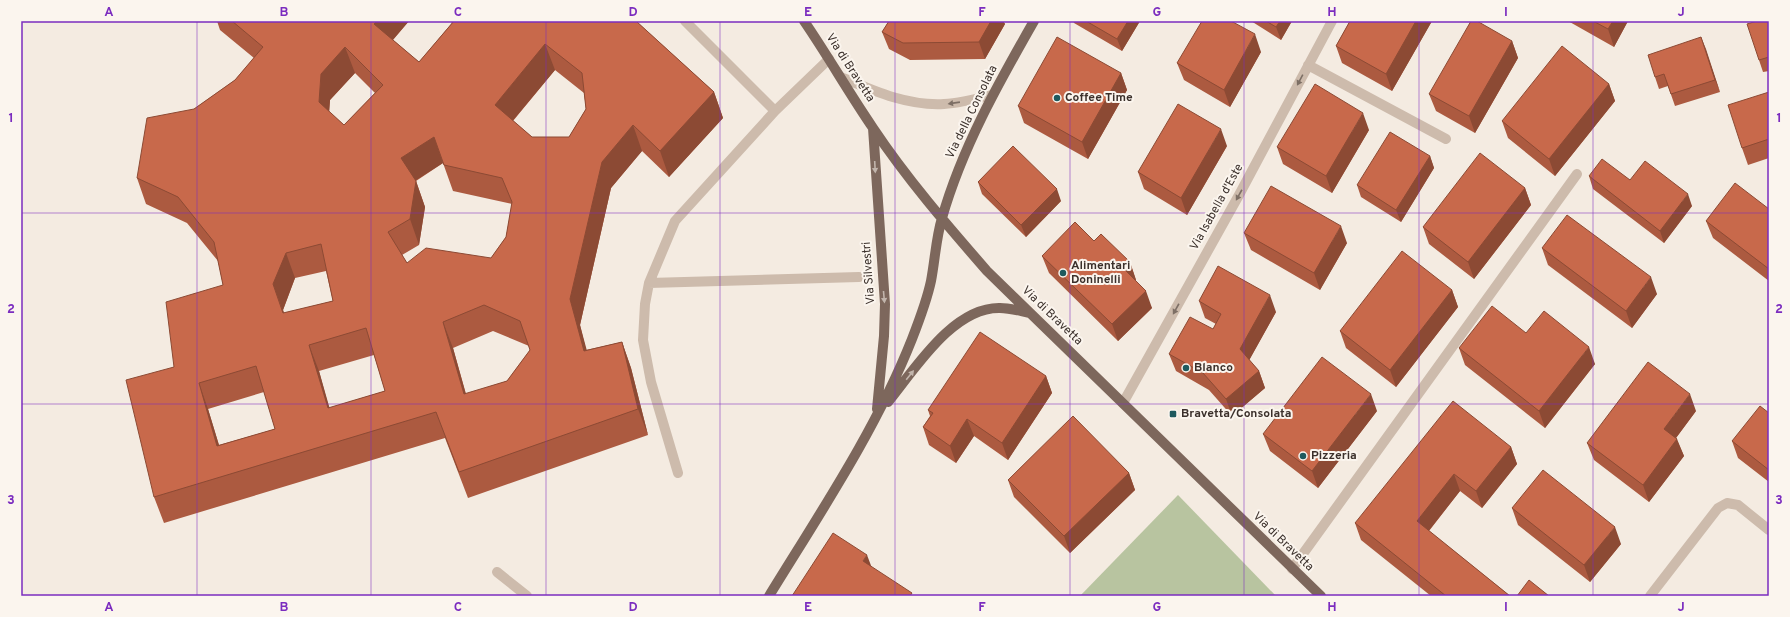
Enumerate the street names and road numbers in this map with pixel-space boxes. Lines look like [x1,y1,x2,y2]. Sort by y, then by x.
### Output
street label: Via di Bravetta [822,31,878,105]
street label: Via della Consolata [942,63,1002,161]
street label: Via Isabella d'Este [1187,161,1247,253]
street label: Via Silvestri [859,241,879,305]
street label: Via di Bravetta [1018,283,1086,349]
street label: Via di Bravetta [1249,509,1317,575]

